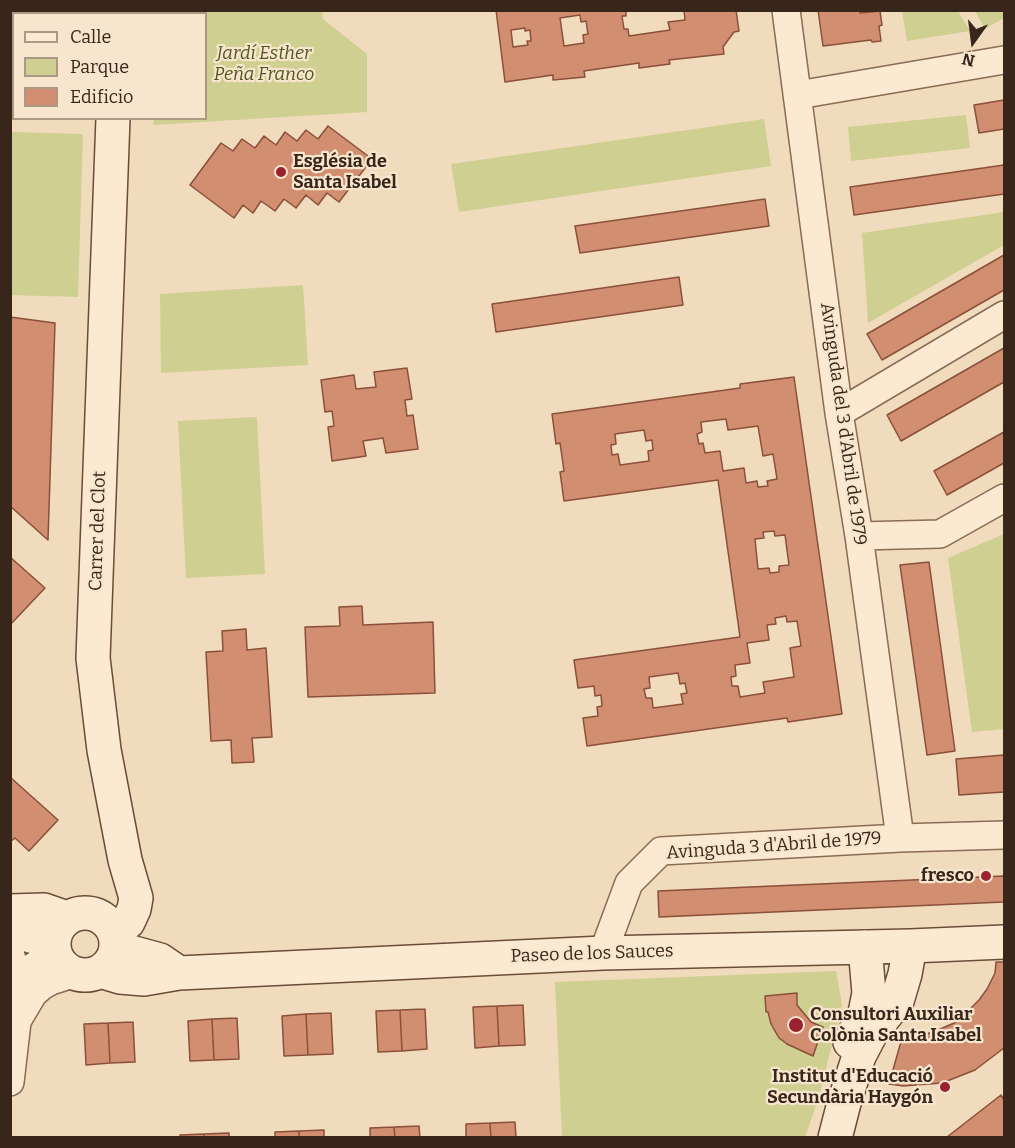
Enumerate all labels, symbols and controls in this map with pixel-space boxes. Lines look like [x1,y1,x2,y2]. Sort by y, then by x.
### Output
legend [12,12,207,120]
north arrow [943,12,1003,72]
text: Calle [70,26,111,48]
park label: Jardí Esther Peña Franco [214,43,314,86]
text: N [960,49,977,71]
text: Parque [70,56,129,78]
text: Edificio [70,86,133,108]
place label: Església de Santa Isabel [293,151,397,194]
marker: Església de Santa Isabel [274,165,288,179]
street label: Avinguda del 3 d'Abril de 1979 [815,301,871,547]
street label: Carrer del Clot [85,471,111,591]
street label: Avinguda 3 d'Abril de 1979 [666,828,882,864]
place label: fresco [921,865,974,887]
marker: fresco [979,869,993,883]
street label: Paseo de los Sauces [510,940,674,968]
place label: Consultori Auxiliar Colònia Santa Isabel [810,1004,982,1046]
marker: Consultori Auxiliar Colònia Santa Isabel [787,1016,805,1034]
place label: Institut d'Educació Secundària Haygón [767,1066,933,1108]
marker: Institut d'Educació Secundària Haygón [938,1080,952,1094]

